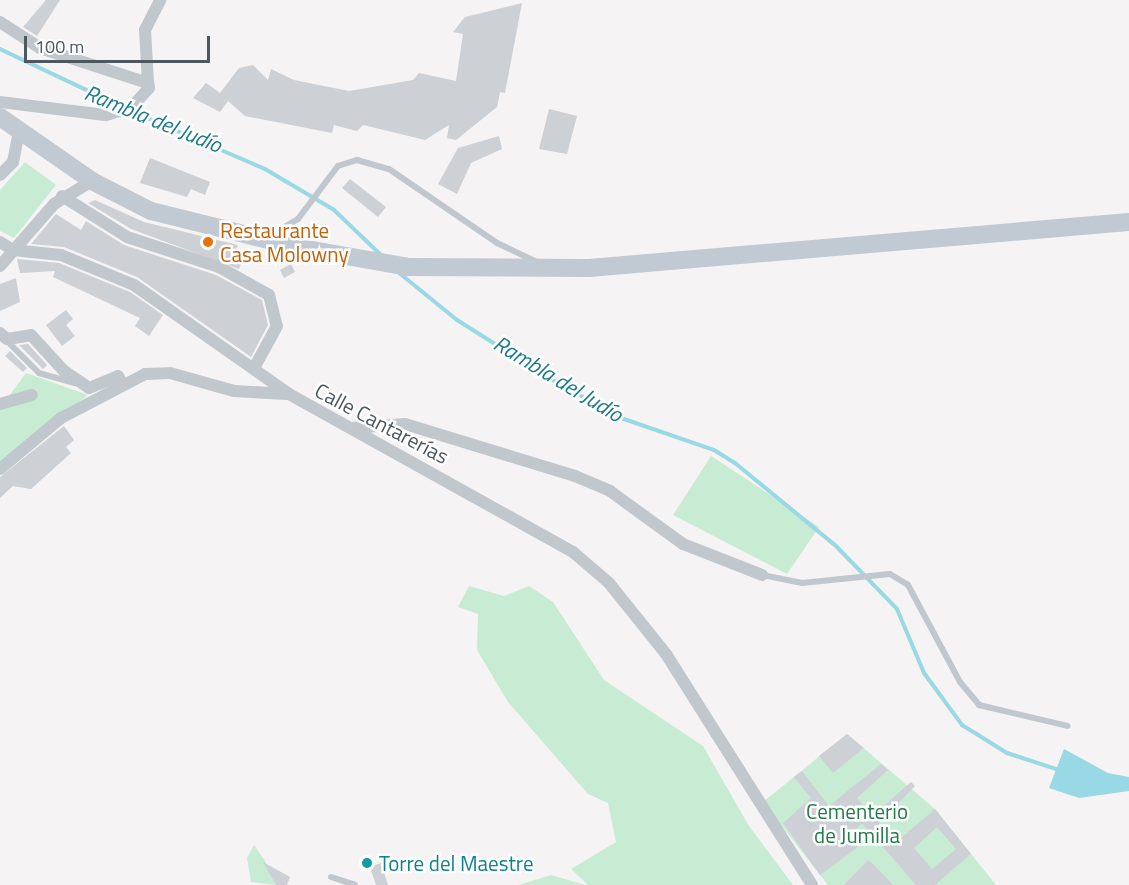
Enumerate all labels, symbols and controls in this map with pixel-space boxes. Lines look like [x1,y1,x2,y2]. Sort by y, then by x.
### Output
scale bar [27,24,213,62]
text: 100 m [35,33,84,60]
water label: Rambla del Judío [80,79,226,159]
place label: Restaurante Casa Molowny [220,217,349,267]
marker: Restaurante Casa Molowny [201,235,215,249]
water label: Rambla del Judío [489,330,627,428]
street label: Calle Cantarerías [311,377,453,469]
park label: Cementerio de Jumilla [806,798,908,848]
place label: Torre del Maestre [379,850,534,876]
marker: Torre del Maestre [360,856,374,870]

